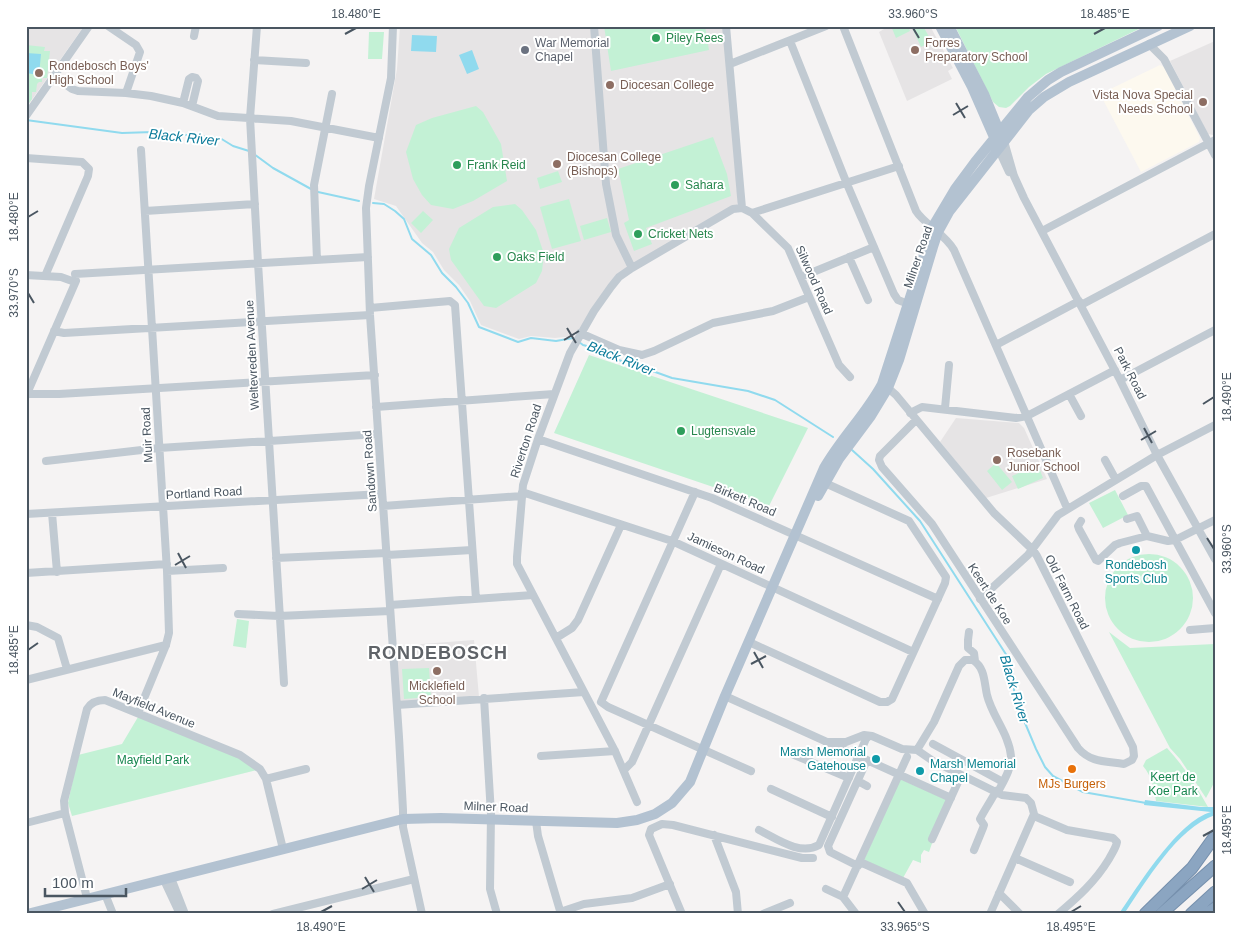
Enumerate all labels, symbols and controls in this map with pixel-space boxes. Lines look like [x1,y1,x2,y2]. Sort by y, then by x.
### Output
text: 18.480°E [331,7,381,21]
text: 33.960°S [888,7,938,21]
text: 18.485°E [1080,7,1130,21]
place label: Piley Rees [666,31,723,45]
marker: Piley Rees [650,32,662,44]
place label: War Memorial Chapel [535,36,609,64]
place label: Forres Preparatory School [925,36,1028,64]
marker: War Memorial Chapel [519,44,531,56]
marker: Forres Preparatory School [909,44,921,56]
place label: Rondebosch Boys' High School [49,59,149,87]
marker: Rondebosch Boys' High School [33,67,45,79]
place label: Diocesan College [620,78,714,92]
marker: Diocesan College [604,79,616,91]
place label: Vista Nova Special Needs School [1093,88,1193,116]
marker: Vista Nova Special Needs School [1197,96,1209,108]
water label: Black River [148,125,221,149]
place label: Diocesan College (Bishops) [567,150,661,178]
place label: Frank Reid [467,158,526,172]
marker: Diocesan College (Bishops) [551,158,563,170]
marker: Frank Reid [451,159,463,171]
place label: Sahara [685,178,724,192]
marker: Sahara [669,179,681,191]
text: 18.480°E [7,192,21,242]
street label: Milner Road [901,224,935,290]
place label: Cricket Nets [648,227,713,241]
marker: Cricket Nets [632,228,644,240]
street label: Silwood Road [793,243,835,317]
place label: Oaks Field [507,250,564,264]
marker: Oaks Field [491,251,503,263]
text: 33.970°S [7,268,21,318]
street label: Weltevreden Avenue [242,299,262,410]
water label: Black River [585,337,658,379]
street label: Park Road [1111,345,1149,401]
text: 18.490°E [1220,372,1234,422]
street label: Riverton Road [507,402,545,480]
street label: Muir Road [139,407,155,463]
place label: Lugtensvale [691,424,756,438]
marker: Lugtensvale [675,425,687,437]
street label: Sandown Road [360,430,380,512]
place label: Rosebank Junior School [1007,446,1080,474]
marker: Rosebank Junior School [991,454,1003,466]
street label: Birkett Road [712,481,778,519]
street label: Portland Road [165,484,243,502]
text: 33.960°S [1220,524,1234,574]
street label: Jamieson Road [685,529,767,577]
marker: Rondebosh Sports Club [1130,544,1142,556]
street label: Old Farm Road [1042,552,1092,632]
place label: Rondebosh Sports Club [1105,558,1168,586]
street label: Keert de Koe [965,561,1015,627]
text: 18.485°E [7,625,21,675]
district label: RONDEBOSCH [368,643,508,663]
water label: Black River [997,653,1033,726]
marker: Micklefield School [431,665,443,677]
place label: Micklefield School [409,679,465,707]
street label: Mayfield Avenue [111,685,198,731]
place label: Marsh Memorial Gatehouse [780,745,866,773]
park label: Mayfield Park [117,753,190,767]
marker: Marsh Memorial Gatehouse [870,753,882,765]
place label: Marsh Memorial Chapel [930,757,1016,785]
marker: MJs Burgers [1066,763,1078,775]
marker: Marsh Memorial Chapel [914,765,926,777]
park label: Keert de Koe Park [1148,770,1199,798]
place label: MJs Burgers [1038,777,1106,791]
street label: Milner Road [463,799,529,815]
text: 18.495°E [1220,805,1234,855]
scale bar [45,865,126,897]
text: 100 m [52,874,94,891]
text: 18.490°E [296,920,346,934]
text: 33.965°S [880,920,930,934]
text: 18.495°E [1046,920,1096,934]

